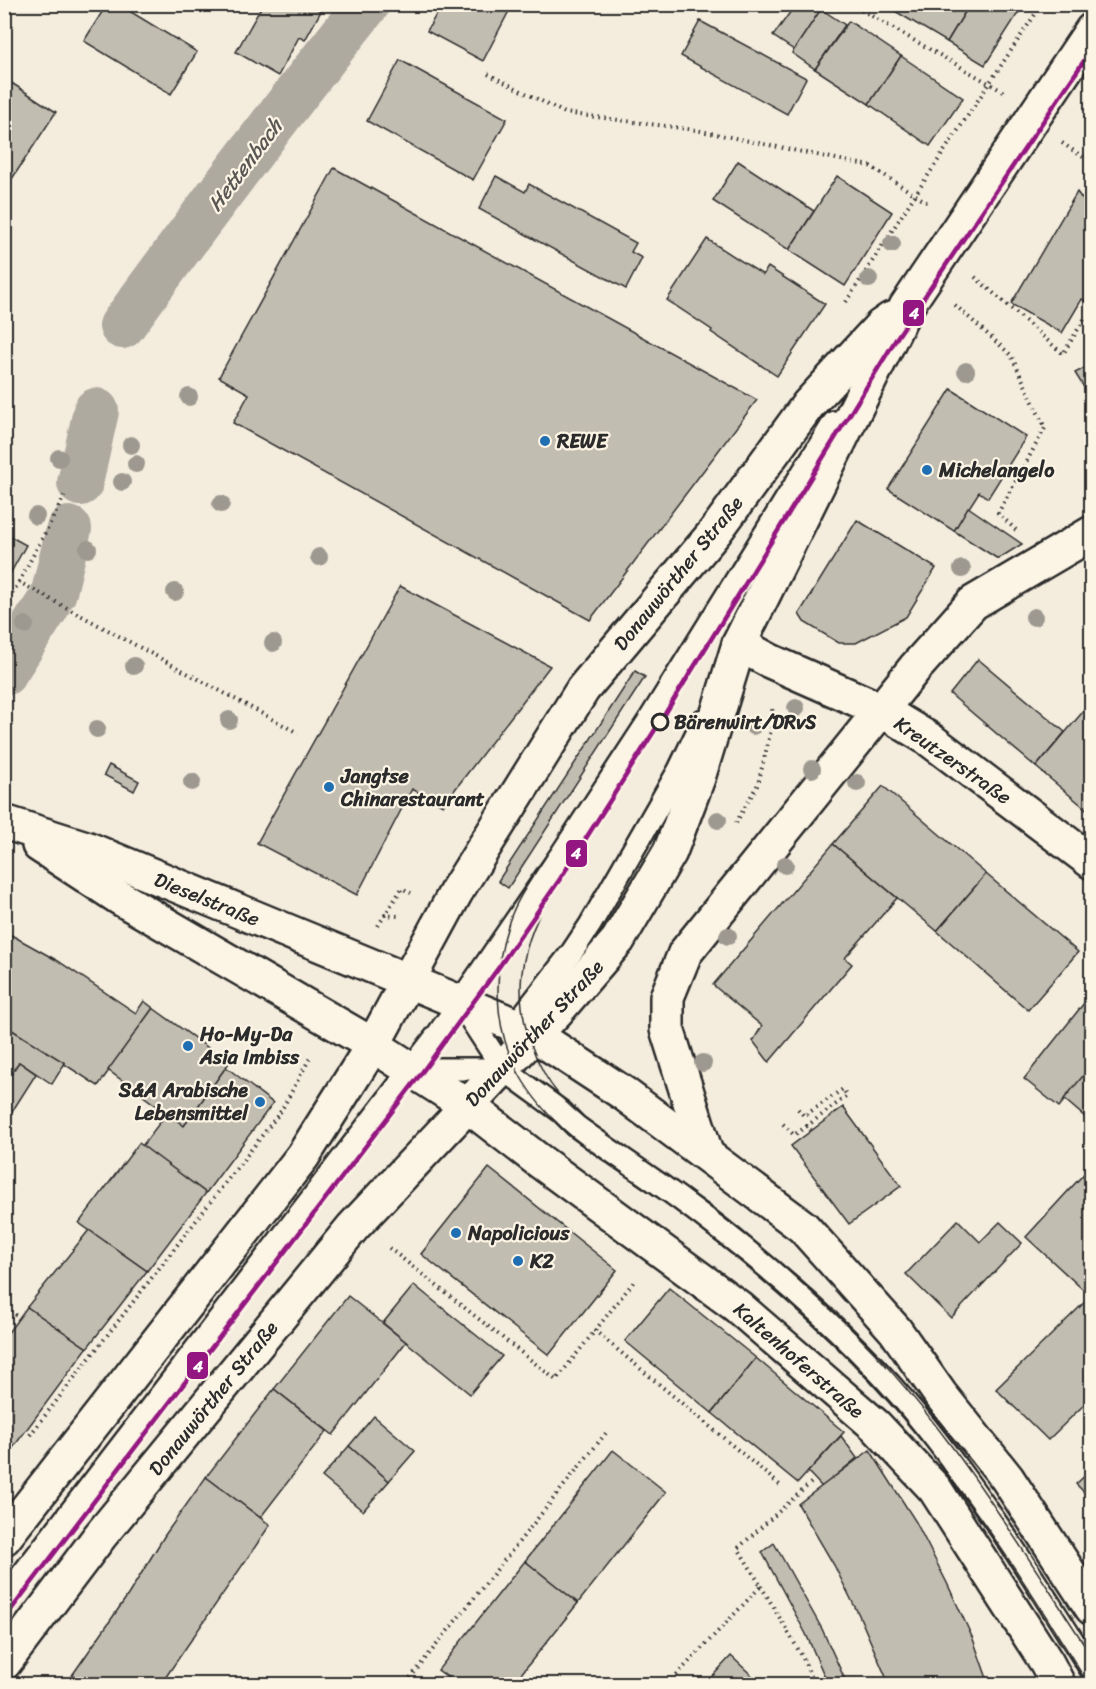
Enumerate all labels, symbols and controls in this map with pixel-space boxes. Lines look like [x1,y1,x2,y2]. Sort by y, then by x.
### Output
water label: Hettenbach [197,109,294,220]
line badge: 4 [902,299,925,327]
text: 4 [908,299,919,328]
place label: REWE [556,424,609,459]
marker: REWE [538,434,552,448]
place label: Michelangelo [938,453,1055,488]
marker: Michelangelo [920,463,934,477]
street label: Donauwörther Straße [604,488,753,659]
place label: Bärenwirt/DRvS [674,705,817,740]
street label: Kreutzerstraße [887,707,1019,814]
marker: Bärenwirt/DRvS [651,713,669,731]
place label: Jangtse Chinarestaurant [340,759,485,817]
marker: Jangtse Chinarestaurant [322,780,336,794]
line badge: 4 [565,839,588,868]
text: 4 [570,839,581,868]
street label: Dieselstraße [149,862,265,937]
street label: Donauwörther Straße [456,951,613,1115]
place label: Ho-My-Da Asia Imbiss [199,1017,300,1075]
marker: Ho-My-Da Asia Imbiss [181,1039,195,1053]
place label: S&A Arabische Lebensmittel [118,1073,249,1131]
marker: S&A Arabische Lebensmittel [253,1095,267,1109]
place label: Napolicious [467,1216,570,1251]
marker: Napolicious [449,1226,463,1240]
place label: K2 [529,1244,554,1279]
marker: K2 [511,1254,525,1268]
street label: Kaltenhoferstraße [725,1293,873,1428]
street label: Donauwörther Straße [139,1313,288,1484]
line badge: 4 [186,1351,209,1380]
text: 4 [192,1352,203,1381]

